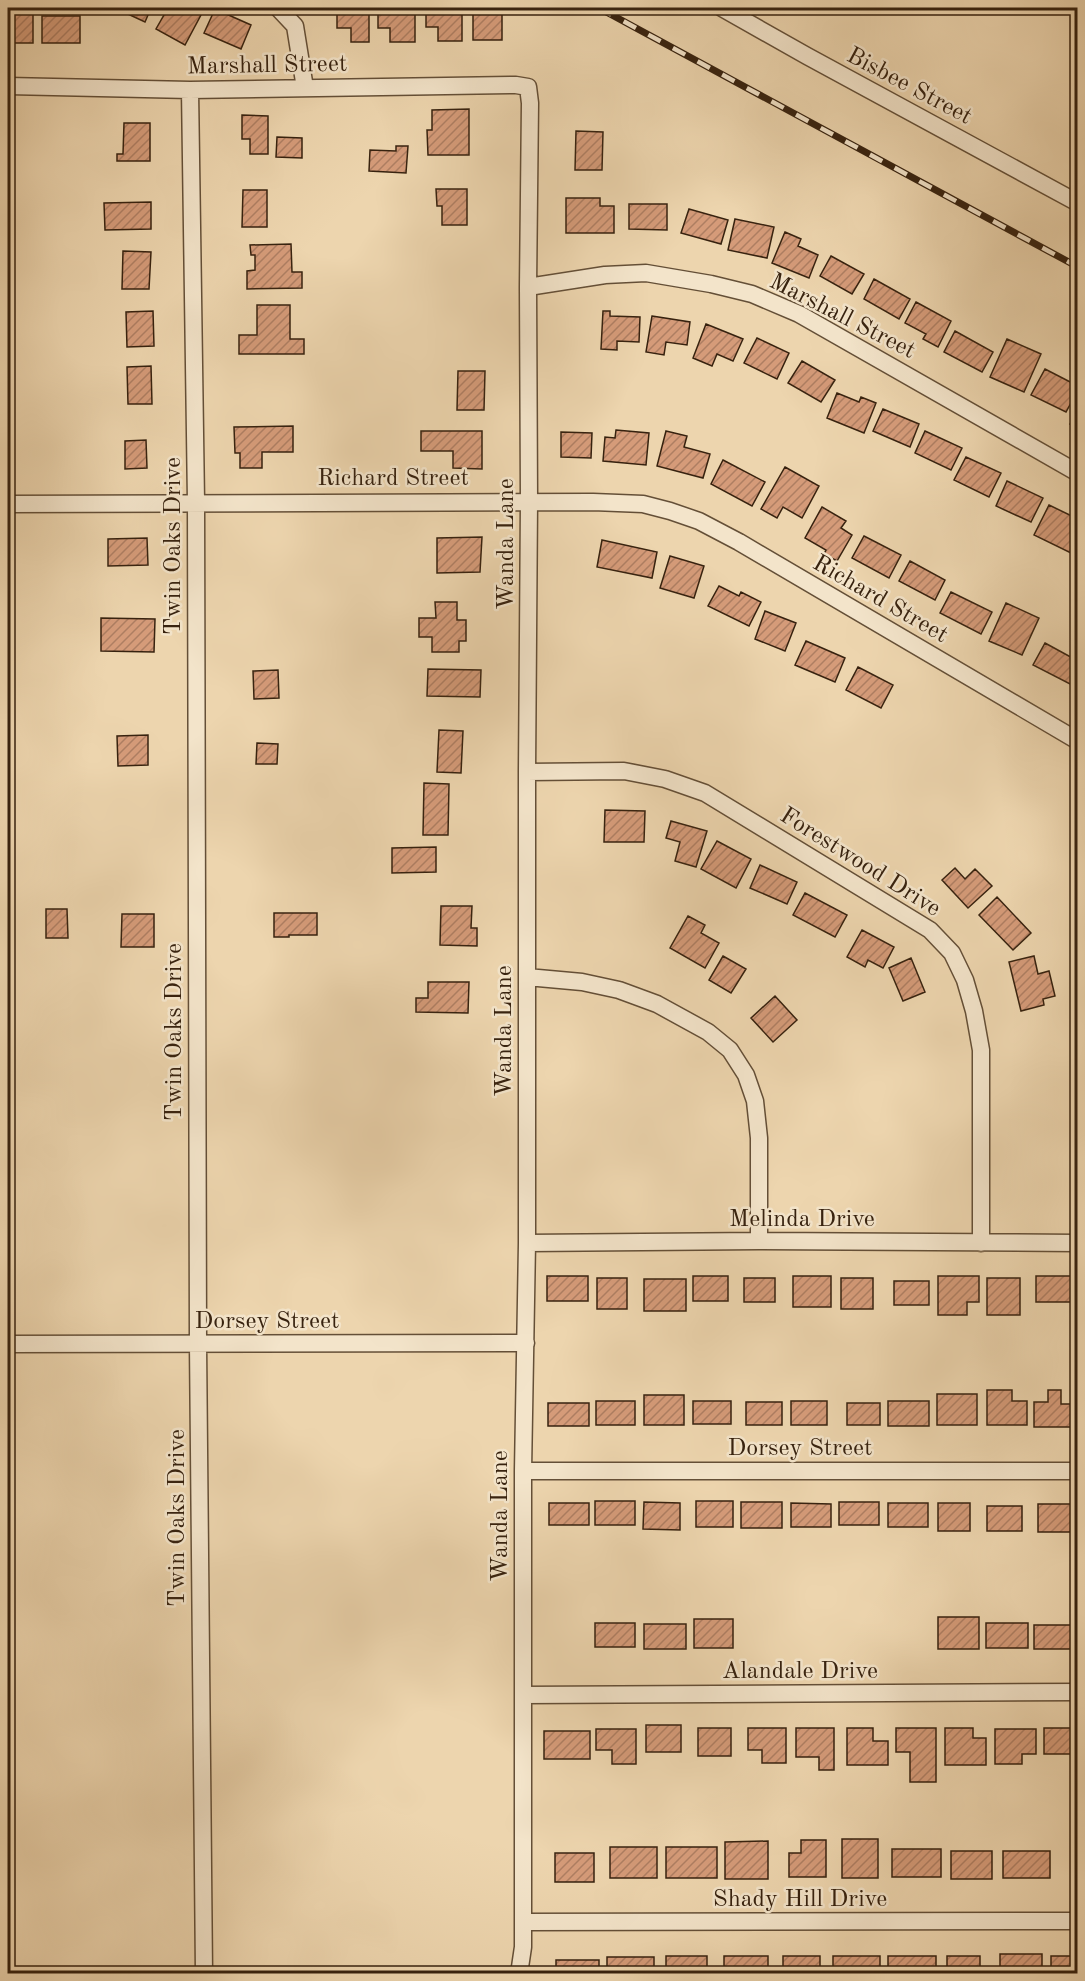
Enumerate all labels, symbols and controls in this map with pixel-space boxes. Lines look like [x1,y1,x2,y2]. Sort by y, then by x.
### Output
street label: Bisbee Street [842,44,976,130]
street label: Marshall Street [187,53,347,79]
street label: Marshall Street [765,270,919,364]
street label: Twin Oaks Drive [162,457,186,635]
street label: Richard Street [317,467,469,491]
street label: Wanda Lane [495,478,519,610]
street label: Richard Street [808,551,952,648]
street label: Forestwood Drive [775,804,944,922]
street label: Twin Oaks Drive [163,943,187,1121]
street label: Wanda Lane [493,965,517,1097]
street label: Melinda Drive [729,1208,875,1232]
street label: Dorsey Street [195,1310,339,1334]
street label: Twin Oaks Drive [166,1429,190,1607]
street label: Dorsey Street [728,1437,872,1461]
street label: Wanda Lane [489,1450,513,1582]
street label: Alandale Drive [722,1660,878,1684]
street label: Shady Hill Drive [713,1888,887,1912]

